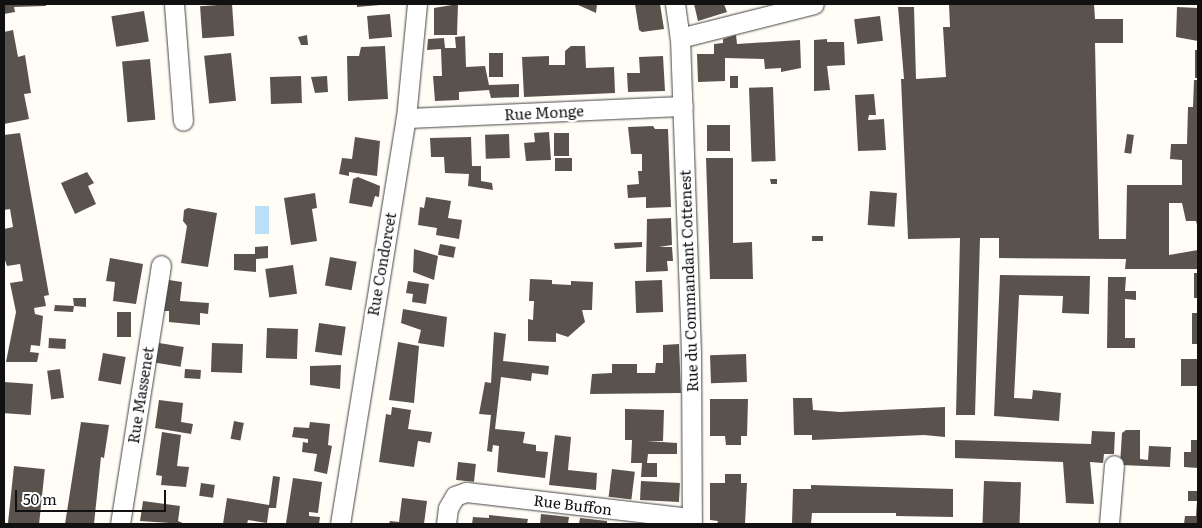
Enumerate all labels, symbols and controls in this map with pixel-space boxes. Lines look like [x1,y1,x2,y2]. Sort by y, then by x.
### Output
street label: Rue Monge [504,101,584,123]
street label: Rue du Commandant Cottenest [675,170,701,392]
street label: Rue Condorcet [363,211,399,317]
street label: Rue Massenet [123,345,157,445]
scale bar [18,480,169,512]
text: 50 m [23,487,57,510]
street label: Rue Buffon [533,490,613,518]

